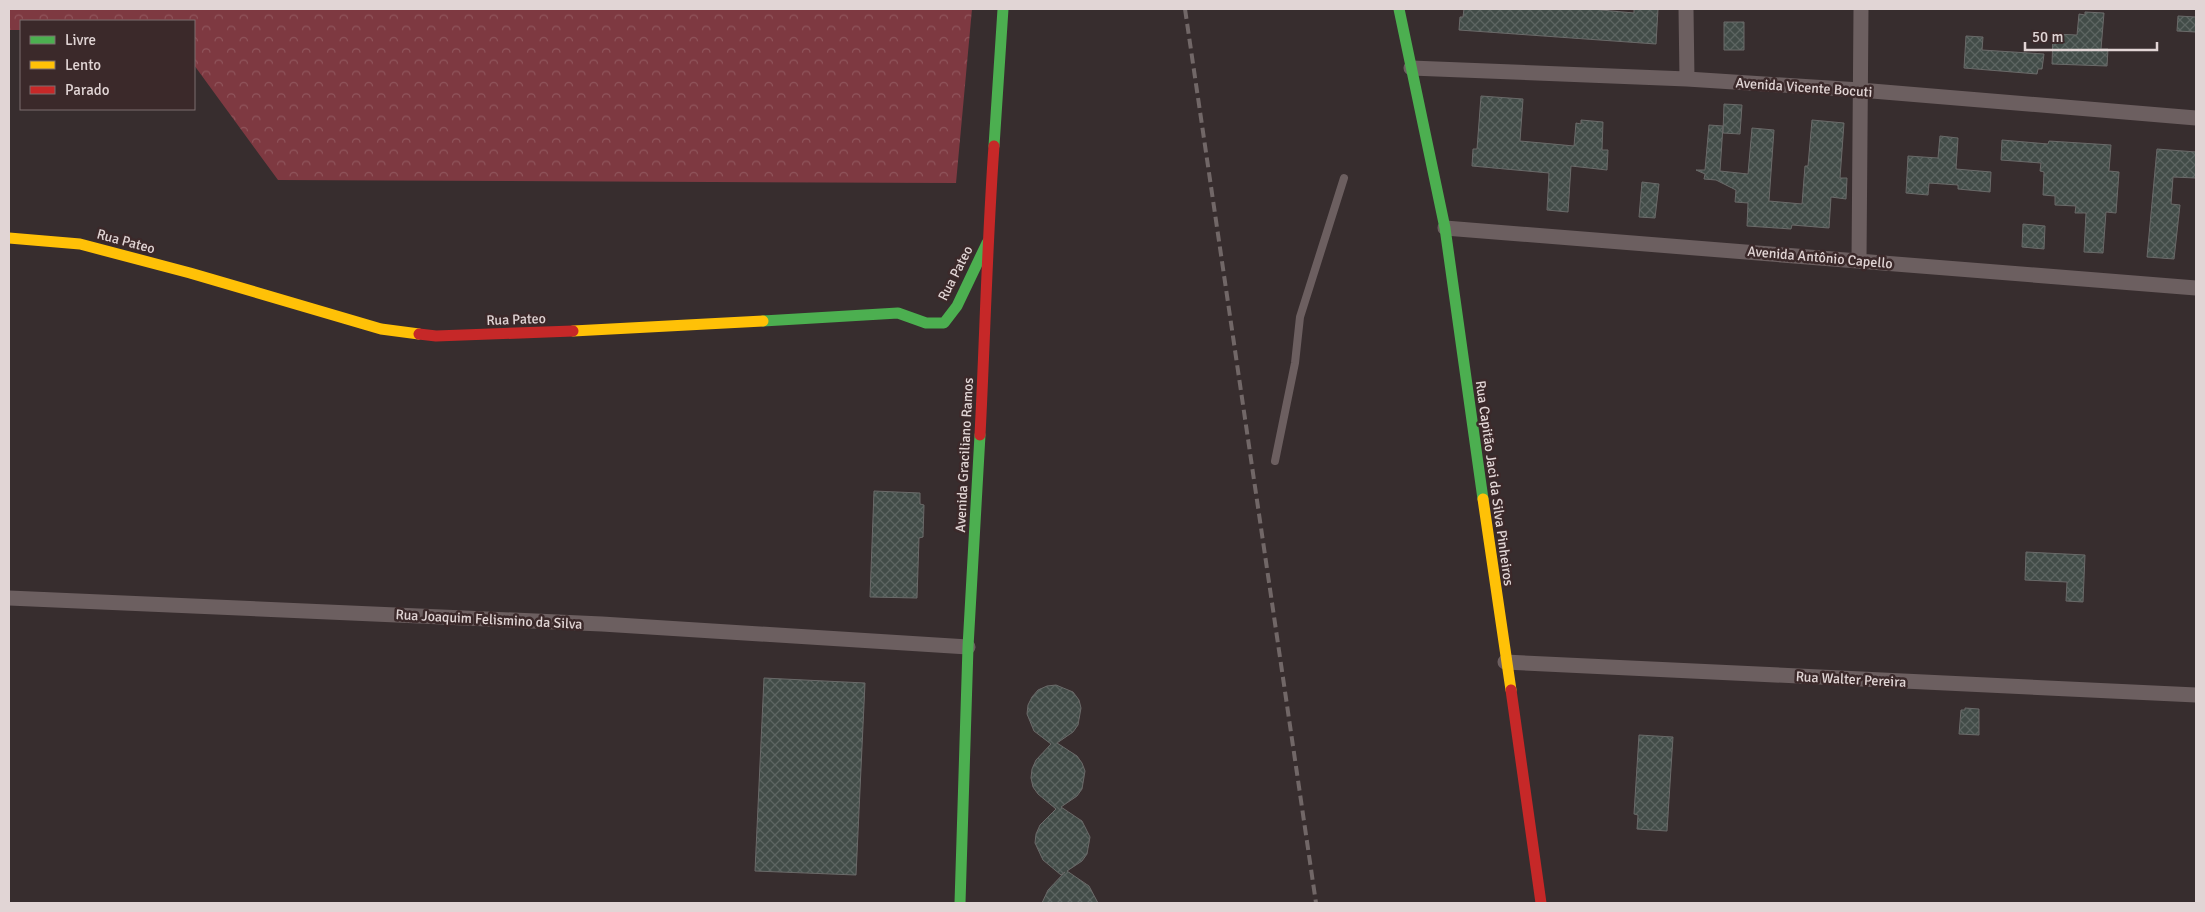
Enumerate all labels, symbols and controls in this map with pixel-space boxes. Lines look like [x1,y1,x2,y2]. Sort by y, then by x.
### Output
legend [20,20,195,110]
scale bar [2025,20,2158,52]
text: 50 m [2032,28,2063,46]
text: Livre [65,31,96,49]
text: Lento [65,56,101,74]
street label: Avenida Vicente Bocuti [1735,74,1873,101]
text: Parado [65,81,110,99]
street label: Rua Pateo [95,226,157,257]
street label: Rua Pateo [934,243,977,304]
street label: Avenida Antônio Capello [1747,243,1893,272]
street label: Rua Pateo [486,310,546,329]
street label: Avenida Graciliano Ramos [952,377,977,533]
street label: Rua Capitão Jaci da Silva Pinheiros [1472,379,1517,587]
street label: Rua Joaquim Felismino da Silva [395,606,583,633]
street label: Rua Walter Pereira [1795,668,1907,691]

